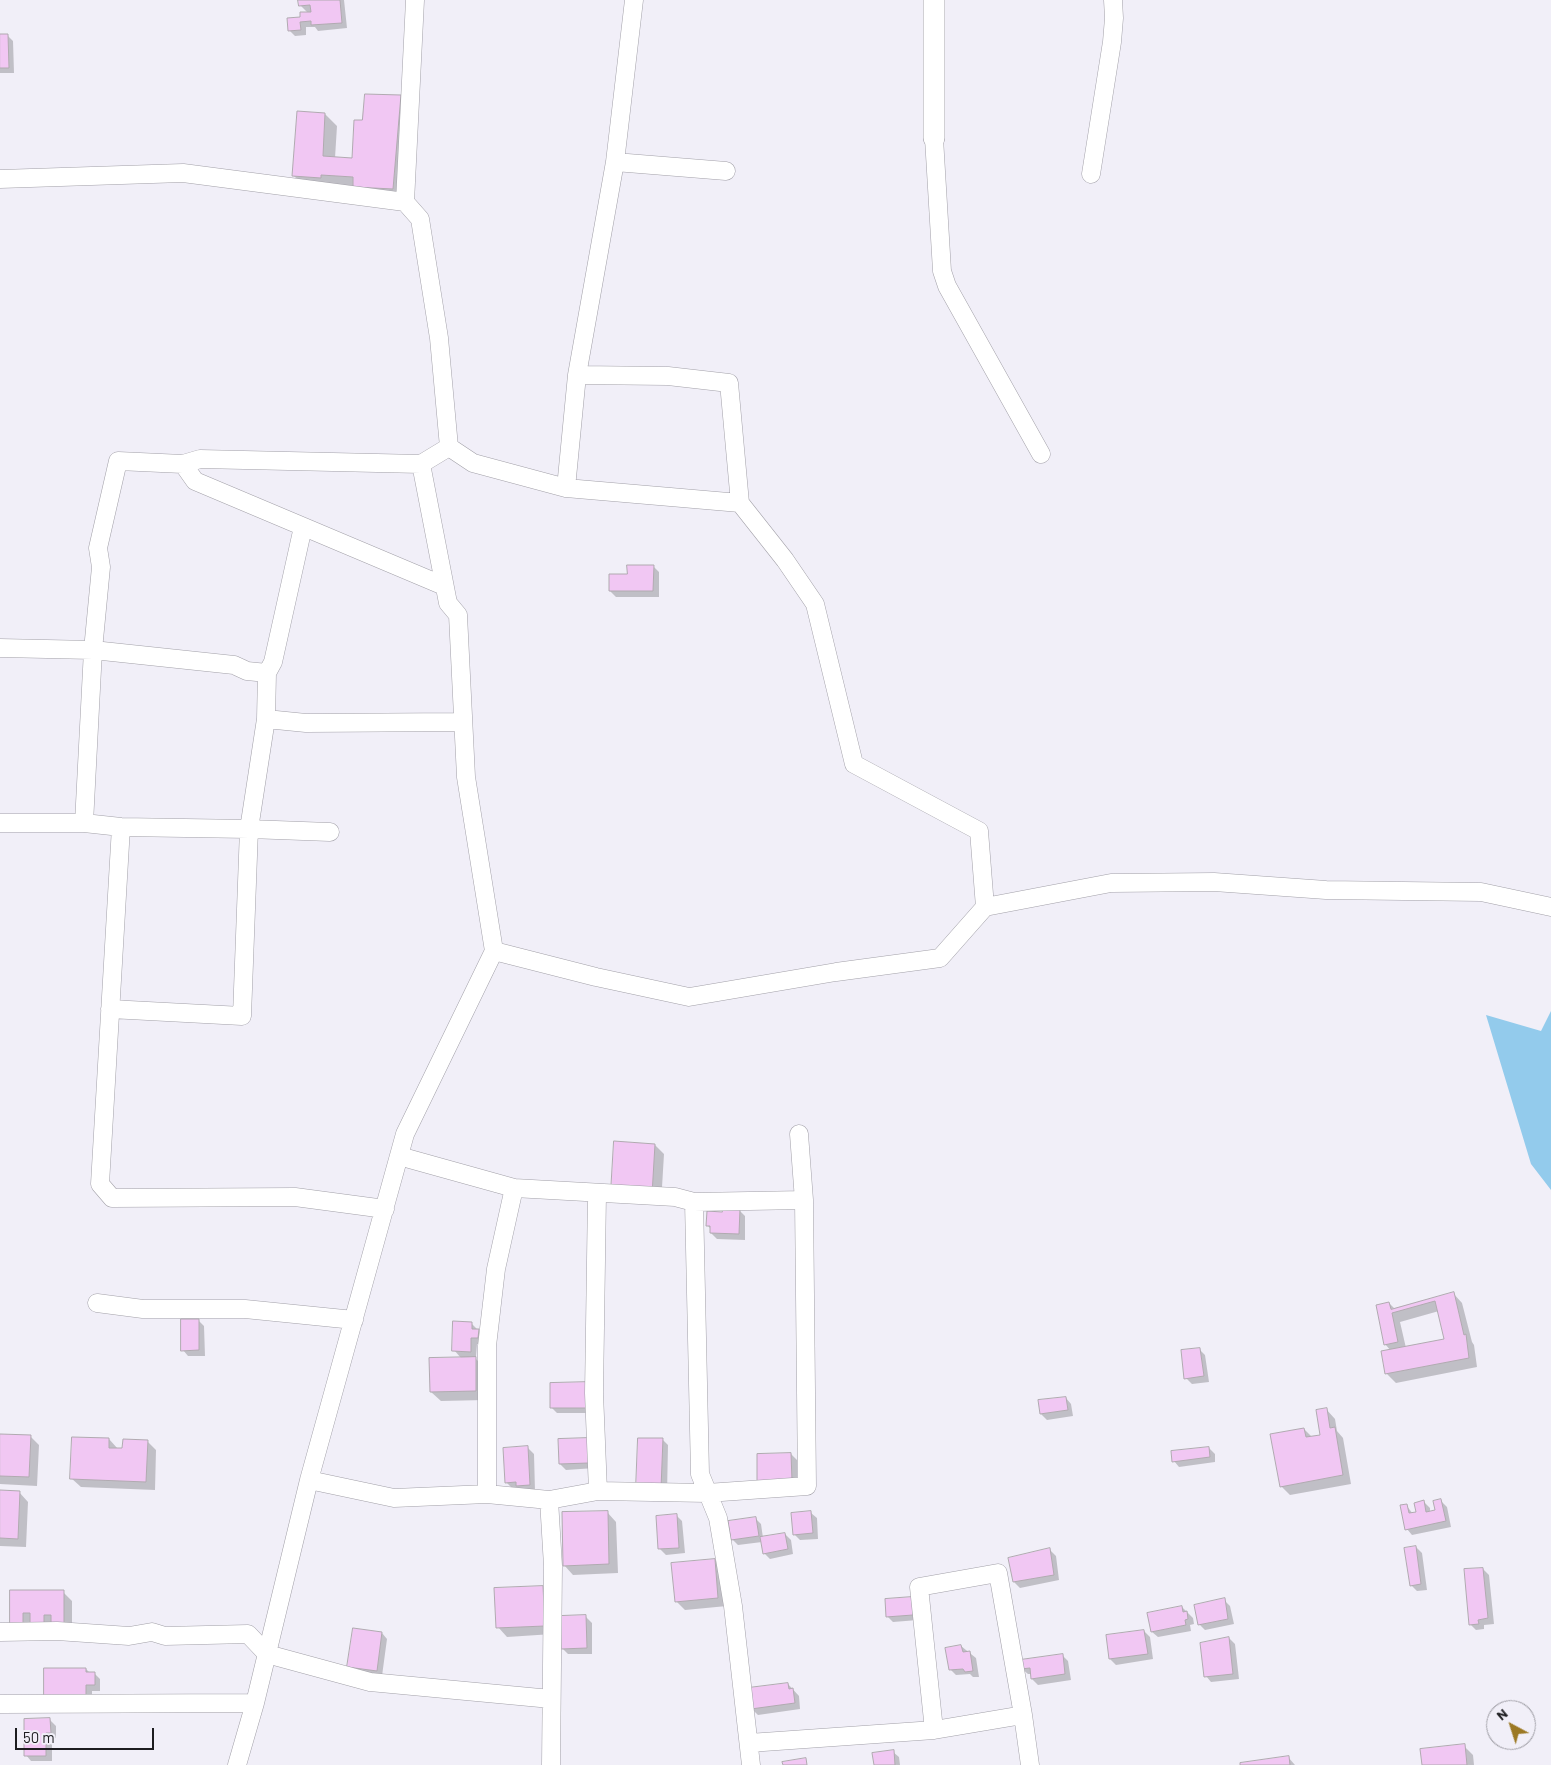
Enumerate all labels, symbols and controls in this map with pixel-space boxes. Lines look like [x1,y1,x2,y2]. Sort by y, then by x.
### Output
north arrow [1486,1700,1536,1750]
text: N [1493,1704,1511,1723]
scale bar [18,1718,156,1750]
text: 50 m [23,1728,55,1746]

